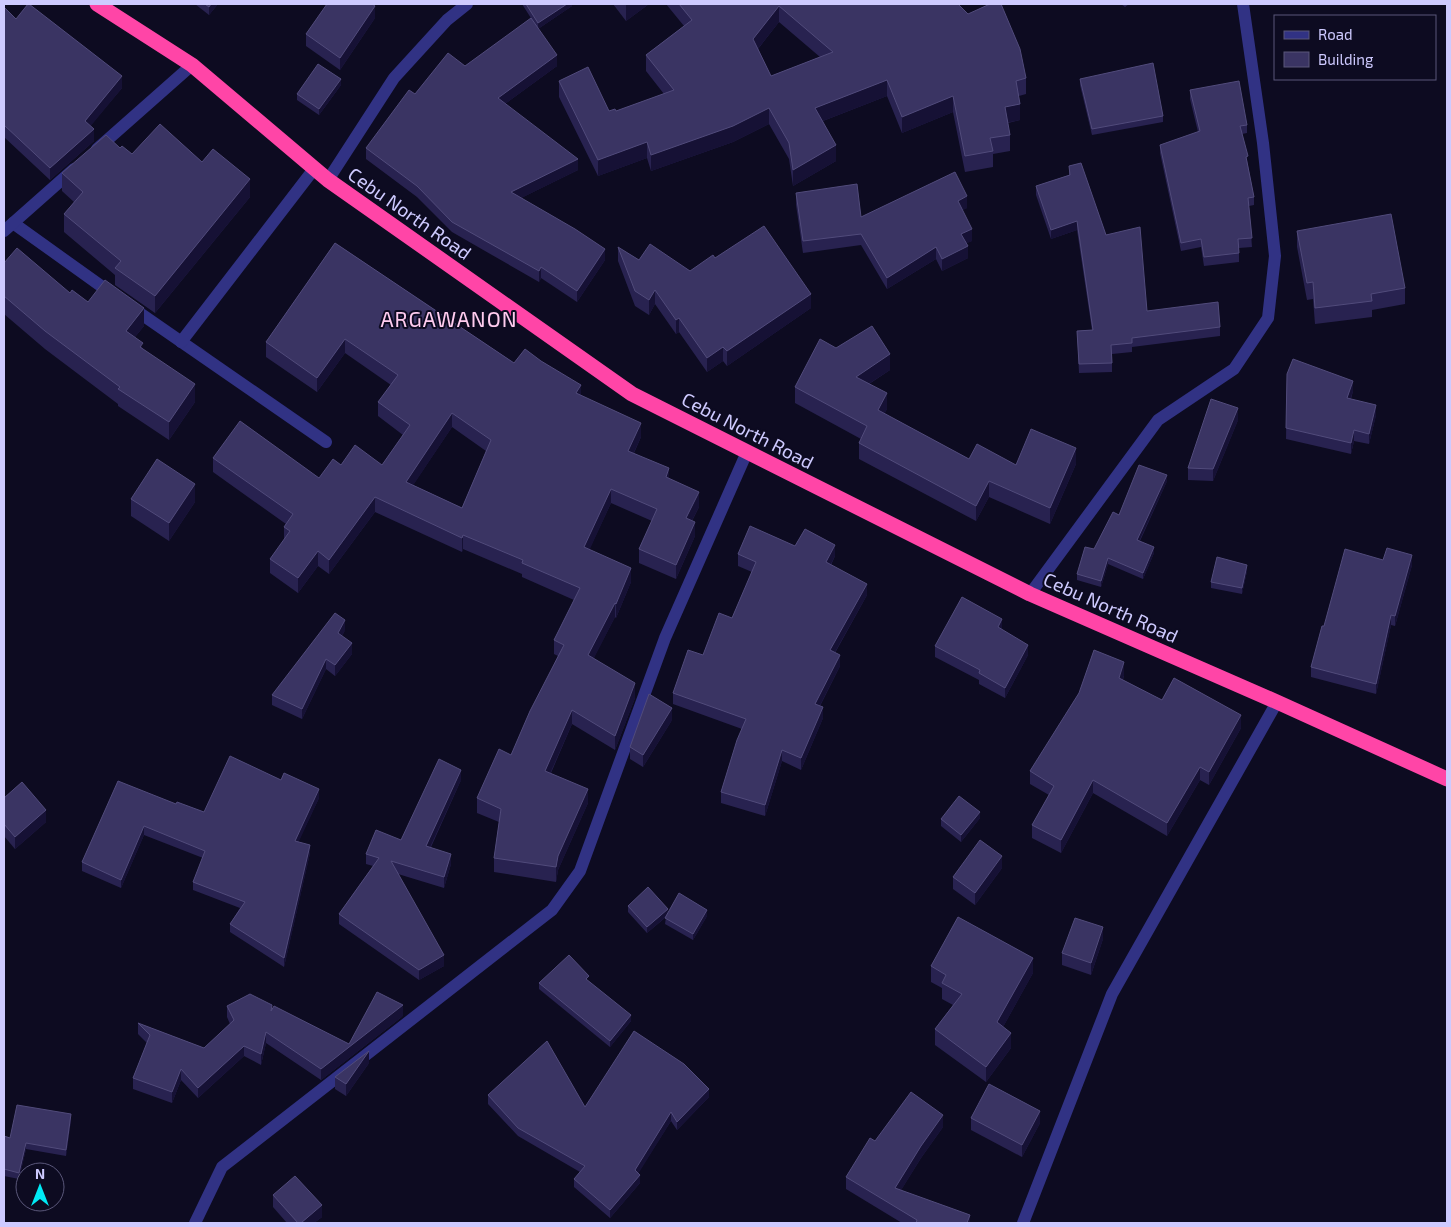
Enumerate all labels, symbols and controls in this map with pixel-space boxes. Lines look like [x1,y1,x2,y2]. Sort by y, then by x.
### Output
legend [1274,15,1436,80]
text: Road [1318,25,1353,43]
text: Building [1318,50,1374,68]
street label: Cebu North Road [344,162,476,264]
district label: ARGAWANON [381,306,517,331]
street label: Cebu North Road [678,387,818,473]
street label: Cebu North Road [1040,567,1182,647]
north arrow [15,1162,65,1212]
text: N [35,1165,45,1182]

